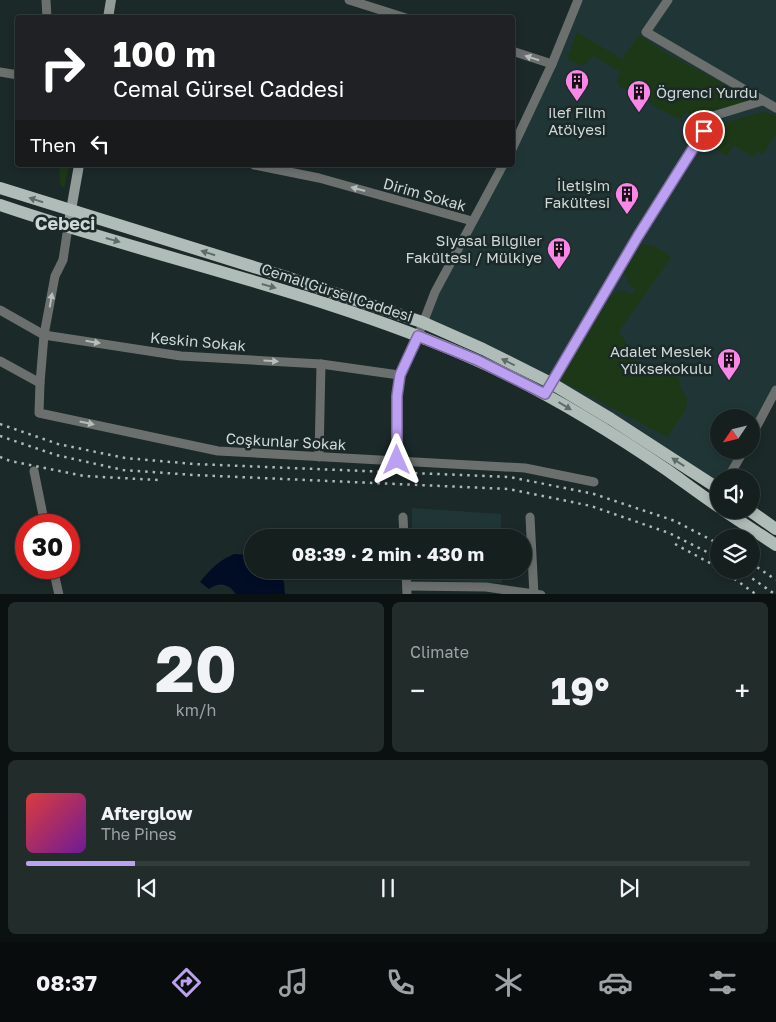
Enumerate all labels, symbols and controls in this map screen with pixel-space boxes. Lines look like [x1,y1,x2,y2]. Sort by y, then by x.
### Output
text: 100 m [113,33,216,75]
icon: right [30,35,95,100]
one-way arrow [525,53,540,61]
building icon: ilef Film Atölyesi [564,68,590,102]
text: Cemal Gürsel Caddesi [113,75,344,102]
building icon: Öğrenci Yurdu [626,79,652,113]
place label: Öğrenci Yurdu [656,83,758,101]
place label: ilef Film Atölyesi [548,103,606,138]
pin [683,110,725,152]
icon: arrive [690,117,718,145]
icon: left [86,130,114,158]
text: Then [30,133,76,156]
street label: Dirim Sokak [382,174,469,215]
place label: İletişim Fakültesi [544,176,610,211]
building icon: İletişim Fakültesi [614,181,640,215]
one-way arrow [350,185,365,193]
one-way arrow [28,196,43,203]
district label: Cebeci [35,212,95,234]
place label: Siyasal Bilgiler Fakültesi / Mülkiye [405,231,542,266]
building icon: Siyasal Bilgiler Fakültesi / Mülkiye [546,236,572,270]
one-way arrow [106,237,121,245]
one-way arrow [200,248,215,256]
street label: Cemal Gürsel Caddesi [259,259,415,325]
one-way arrow [262,282,277,290]
one-way arrow [47,292,55,308]
street label: Keskin Sokak [149,328,247,354]
one-way arrow [85,339,101,347]
place label: Adalet Meslek Yüksekokulu [610,342,713,377]
building icon: Adalet Meslek Yüksekokulu [716,347,742,381]
one-way arrow [264,357,280,365]
one-way arrow [501,358,515,366]
one-way arrow [559,401,572,410]
north arrow [710,409,760,459]
map controls [710,409,760,579]
one-way arrow [79,419,94,427]
street label: Coşkunlar Sokak [225,429,347,453]
position arrow [370,433,422,485]
one-way arrow [671,457,685,467]
button: sound [710,469,760,519]
speed limit sign: 30 [15,514,80,579]
button: layers [710,529,760,579]
text: 08:39 · 2 min · 430 m [292,542,484,565]
text: 20 [155,628,237,706]
text: Climate [410,642,469,662]
text: 19° [551,668,609,713]
text: − [410,674,425,707]
text: + [735,674,750,707]
text: km/h [176,700,216,720]
text: Afterglow [101,801,192,824]
text: The Pines [101,824,176,844]
icon: previous [133,874,161,902]
icon: pause [374,874,402,902]
icon: next [615,874,643,902]
icon: directions [169,965,204,1000]
icon: music [276,965,311,1000]
icon: phone [383,965,418,1000]
icon: climate [491,965,526,1000]
icon: car [598,965,633,1000]
icon: filters [705,965,740,1000]
text: 08:37 [36,969,97,996]

